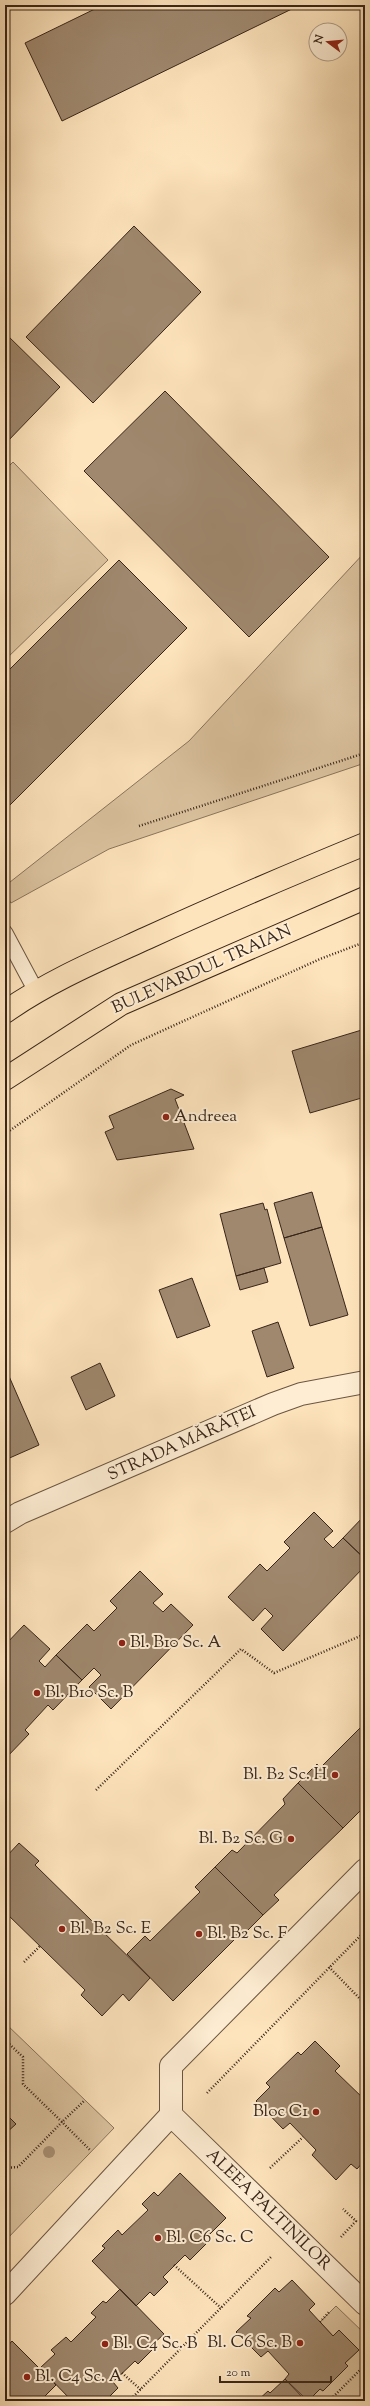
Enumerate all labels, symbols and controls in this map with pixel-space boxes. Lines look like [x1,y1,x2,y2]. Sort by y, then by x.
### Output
north arrow [308,22,348,62]
text: N [310,33,328,47]
street label: BULEVARDUL TRAIAN [108,919,296,1021]
place label: Andreea [174,1105,237,1129]
marker: Andreea [161,1112,171,1122]
street label: STRADA MĂRĂȚEI [104,1400,260,1487]
place label: Bl. B10 Sc. A [130,1631,221,1655]
marker: Bl. B10 Sc. A [117,1638,127,1648]
place label: Bl. B10 Sc. B [45,1681,133,1705]
marker: Bl. B10 Sc. B [32,1688,42,1698]
place label: Bl. B2 Sc. H [243,1763,328,1787]
marker: Bl. B2 Sc. H [330,1770,340,1780]
place label: Bl. B2 Sc. G [198,1827,283,1851]
marker: Bl. B2 Sc. G [286,1834,296,1844]
place label: Bl. B2 Sc. E [70,1917,151,1941]
place label: Bl. B2 Sc. F [207,1922,288,1946]
marker: Bl. B2 Sc. E [57,1924,67,1934]
marker: Bl. B2 Sc. F [194,1929,204,1939]
place label: Bloc C1 [253,2100,308,2124]
marker: Bloc C1 [311,2107,321,2117]
street label: ALEEA PALTINILOR [200,2144,337,2277]
place label: Bl. C6 Sc. C [166,2226,254,2250]
marker: Bl. C6 Sc. C [153,2233,163,2243]
place label: Bl. C6 Sc. B [207,2331,292,2355]
place label: Bl. C4 Sc. B [113,2332,198,2356]
marker: Bl. C6 Sc. B [295,2338,305,2348]
marker: Bl. C4 Sc. B [100,2339,110,2349]
scale bar [220,2358,331,2384]
text: 20 m [226,2364,251,2382]
place label: Bl. C4 Sc. A [35,2365,123,2389]
marker: Bl. C4 Sc. A [22,2372,32,2382]

